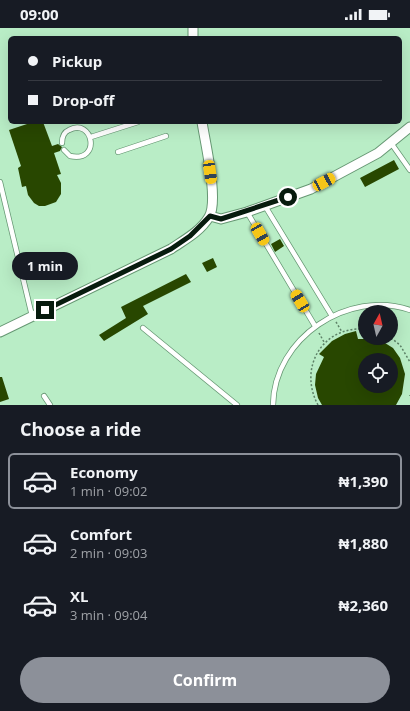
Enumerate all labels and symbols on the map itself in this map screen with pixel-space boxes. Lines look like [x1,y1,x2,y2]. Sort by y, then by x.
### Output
car [202,159,218,185]
car [311,171,337,193]
route start [279,188,297,206]
car [249,221,271,247]
callout: 1 min [12,252,78,280]
car [289,288,311,314]
route end [36,301,54,319]
north arrow [358,305,398,345]

